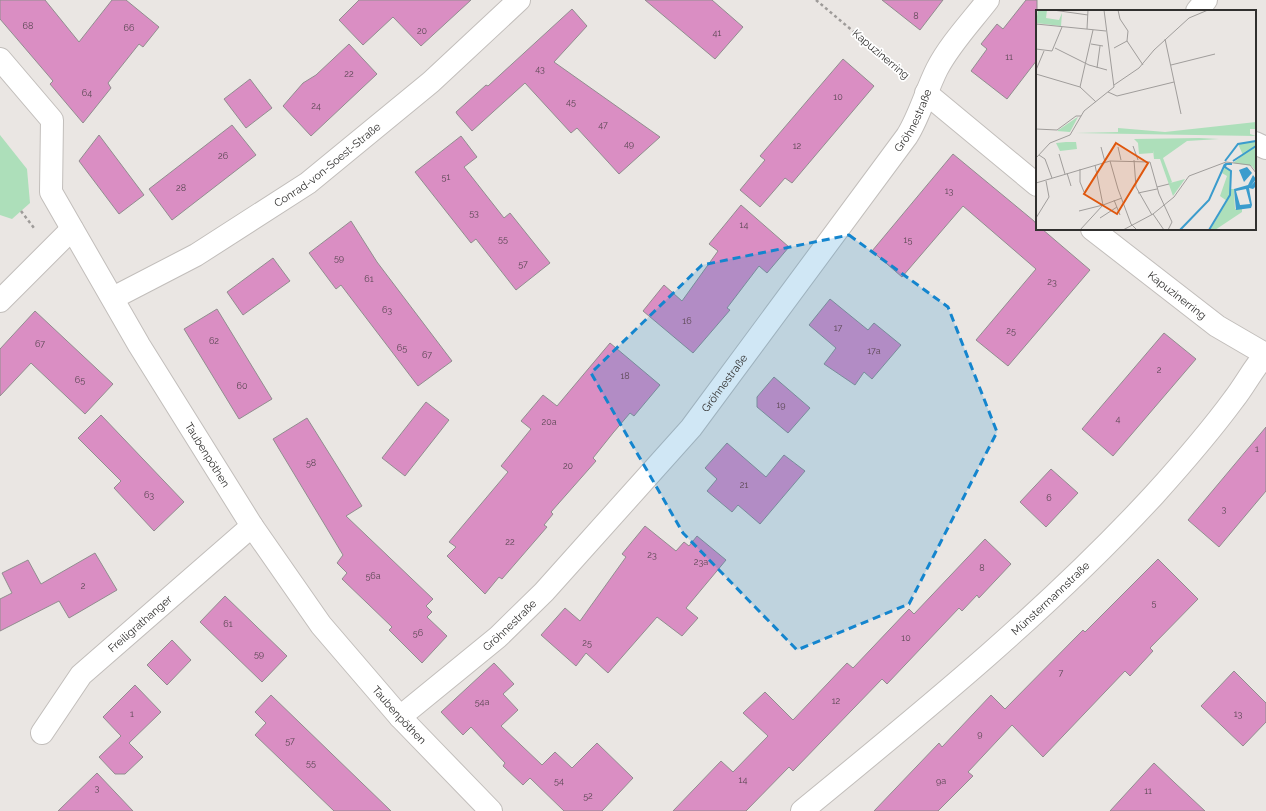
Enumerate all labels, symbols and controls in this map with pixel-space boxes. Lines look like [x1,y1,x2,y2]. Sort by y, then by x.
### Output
inset map [1036,10,1256,230]
house number: 8 [913,11,919,21]
house number: 68 [23,21,33,31]
house number: 66 [124,23,135,33]
house number: 20 [417,26,428,36]
street label: Kapuzinerring [850,27,912,82]
house number: 41 [713,28,722,38]
house number: 11 [1005,52,1013,62]
house number: 43 [535,64,545,74]
house number: 22 [344,69,354,79]
street label: Gröhnestraße [892,87,935,154]
house number: 64 [82,88,92,98]
house number: 10 [833,92,843,102]
house number: 45 [566,97,576,107]
house number: 24 [311,101,321,111]
street label: Conrad-von-Soest-Straße [272,120,384,210]
house number: 47 [598,120,608,130]
house number: 49 [624,139,634,149]
house number: 12 [793,141,802,151]
house number: 26 [218,151,229,161]
house number: 51 [442,172,451,182]
house number: 28 [176,183,186,193]
house number: 13 [945,186,954,196]
house number: 53 [469,208,479,218]
house number: 14 [740,220,748,230]
house number: 55 [498,234,508,244]
house number: 15 [904,235,912,245]
house number: 59 [334,253,344,263]
house number: 57 [518,259,528,269]
street label: Kapuzinerring [1145,269,1209,322]
house number: 61 [364,274,374,284]
house number: 23 [1047,277,1057,287]
house number: 63 [382,305,392,315]
house number: 16 [682,316,692,326]
house number: 17 [834,323,842,333]
house number: 25 [1006,326,1016,336]
house number: 62 [209,336,219,346]
house number: 67 [35,339,45,349]
house number: 65 [397,343,407,353]
house number: 17a [867,346,881,356]
house number: 67 [422,350,432,360]
street label: Gröhnestraße [699,351,751,415]
house number: 2 [1157,365,1162,375]
house number: 18 [620,371,630,381]
house number: 65 [75,375,85,385]
house number: 60 [237,381,248,391]
house number: 19 [776,400,786,410]
house number: 4 [1116,414,1121,424]
house number: 20a [541,417,557,427]
street label: Taubenpöthen [182,420,232,490]
house number: 1 [1255,444,1259,454]
house number: 58 [306,458,316,468]
house number: 20 [563,461,574,471]
house number: 21 [740,480,748,490]
house number: 63 [144,490,154,500]
house number: 6 [1046,493,1052,503]
house number: 3 [1222,504,1227,514]
house number: 22 [505,537,515,547]
house number: 23 [647,550,657,560]
house number: 23a [694,557,708,567]
street label: Münstermannstraße [1009,559,1093,638]
house number: 8 [979,563,985,573]
house number: 56a [365,571,381,581]
house number: 2 [81,581,86,591]
street label: Freiligrathanger [106,593,175,655]
street label: Gröhnestraße [480,597,540,654]
house number: 5 [1152,598,1157,608]
house number: 61 [223,619,233,629]
house number: 56 [413,628,424,638]
house number: 10 [901,633,911,643]
house number: 25 [582,638,592,648]
house number: 59 [254,649,264,659]
house number: 7 [1059,668,1064,678]
street label: Taubenpöthen [369,683,429,747]
house number: 12 [832,696,841,706]
house number: 54a [475,697,489,707]
house number: 1 [130,709,134,719]
house number: 13 [1234,709,1243,719]
house number: 9 [977,729,983,739]
house number: 57 [285,736,295,746]
house number: 55 [306,758,316,768]
house number: 14 [739,775,747,785]
house number: 54 [554,776,564,786]
house number: 9a [936,776,946,786]
house number: 3 [95,783,100,793]
house number: 11 [1144,786,1152,796]
house number: 52 [583,791,593,801]

